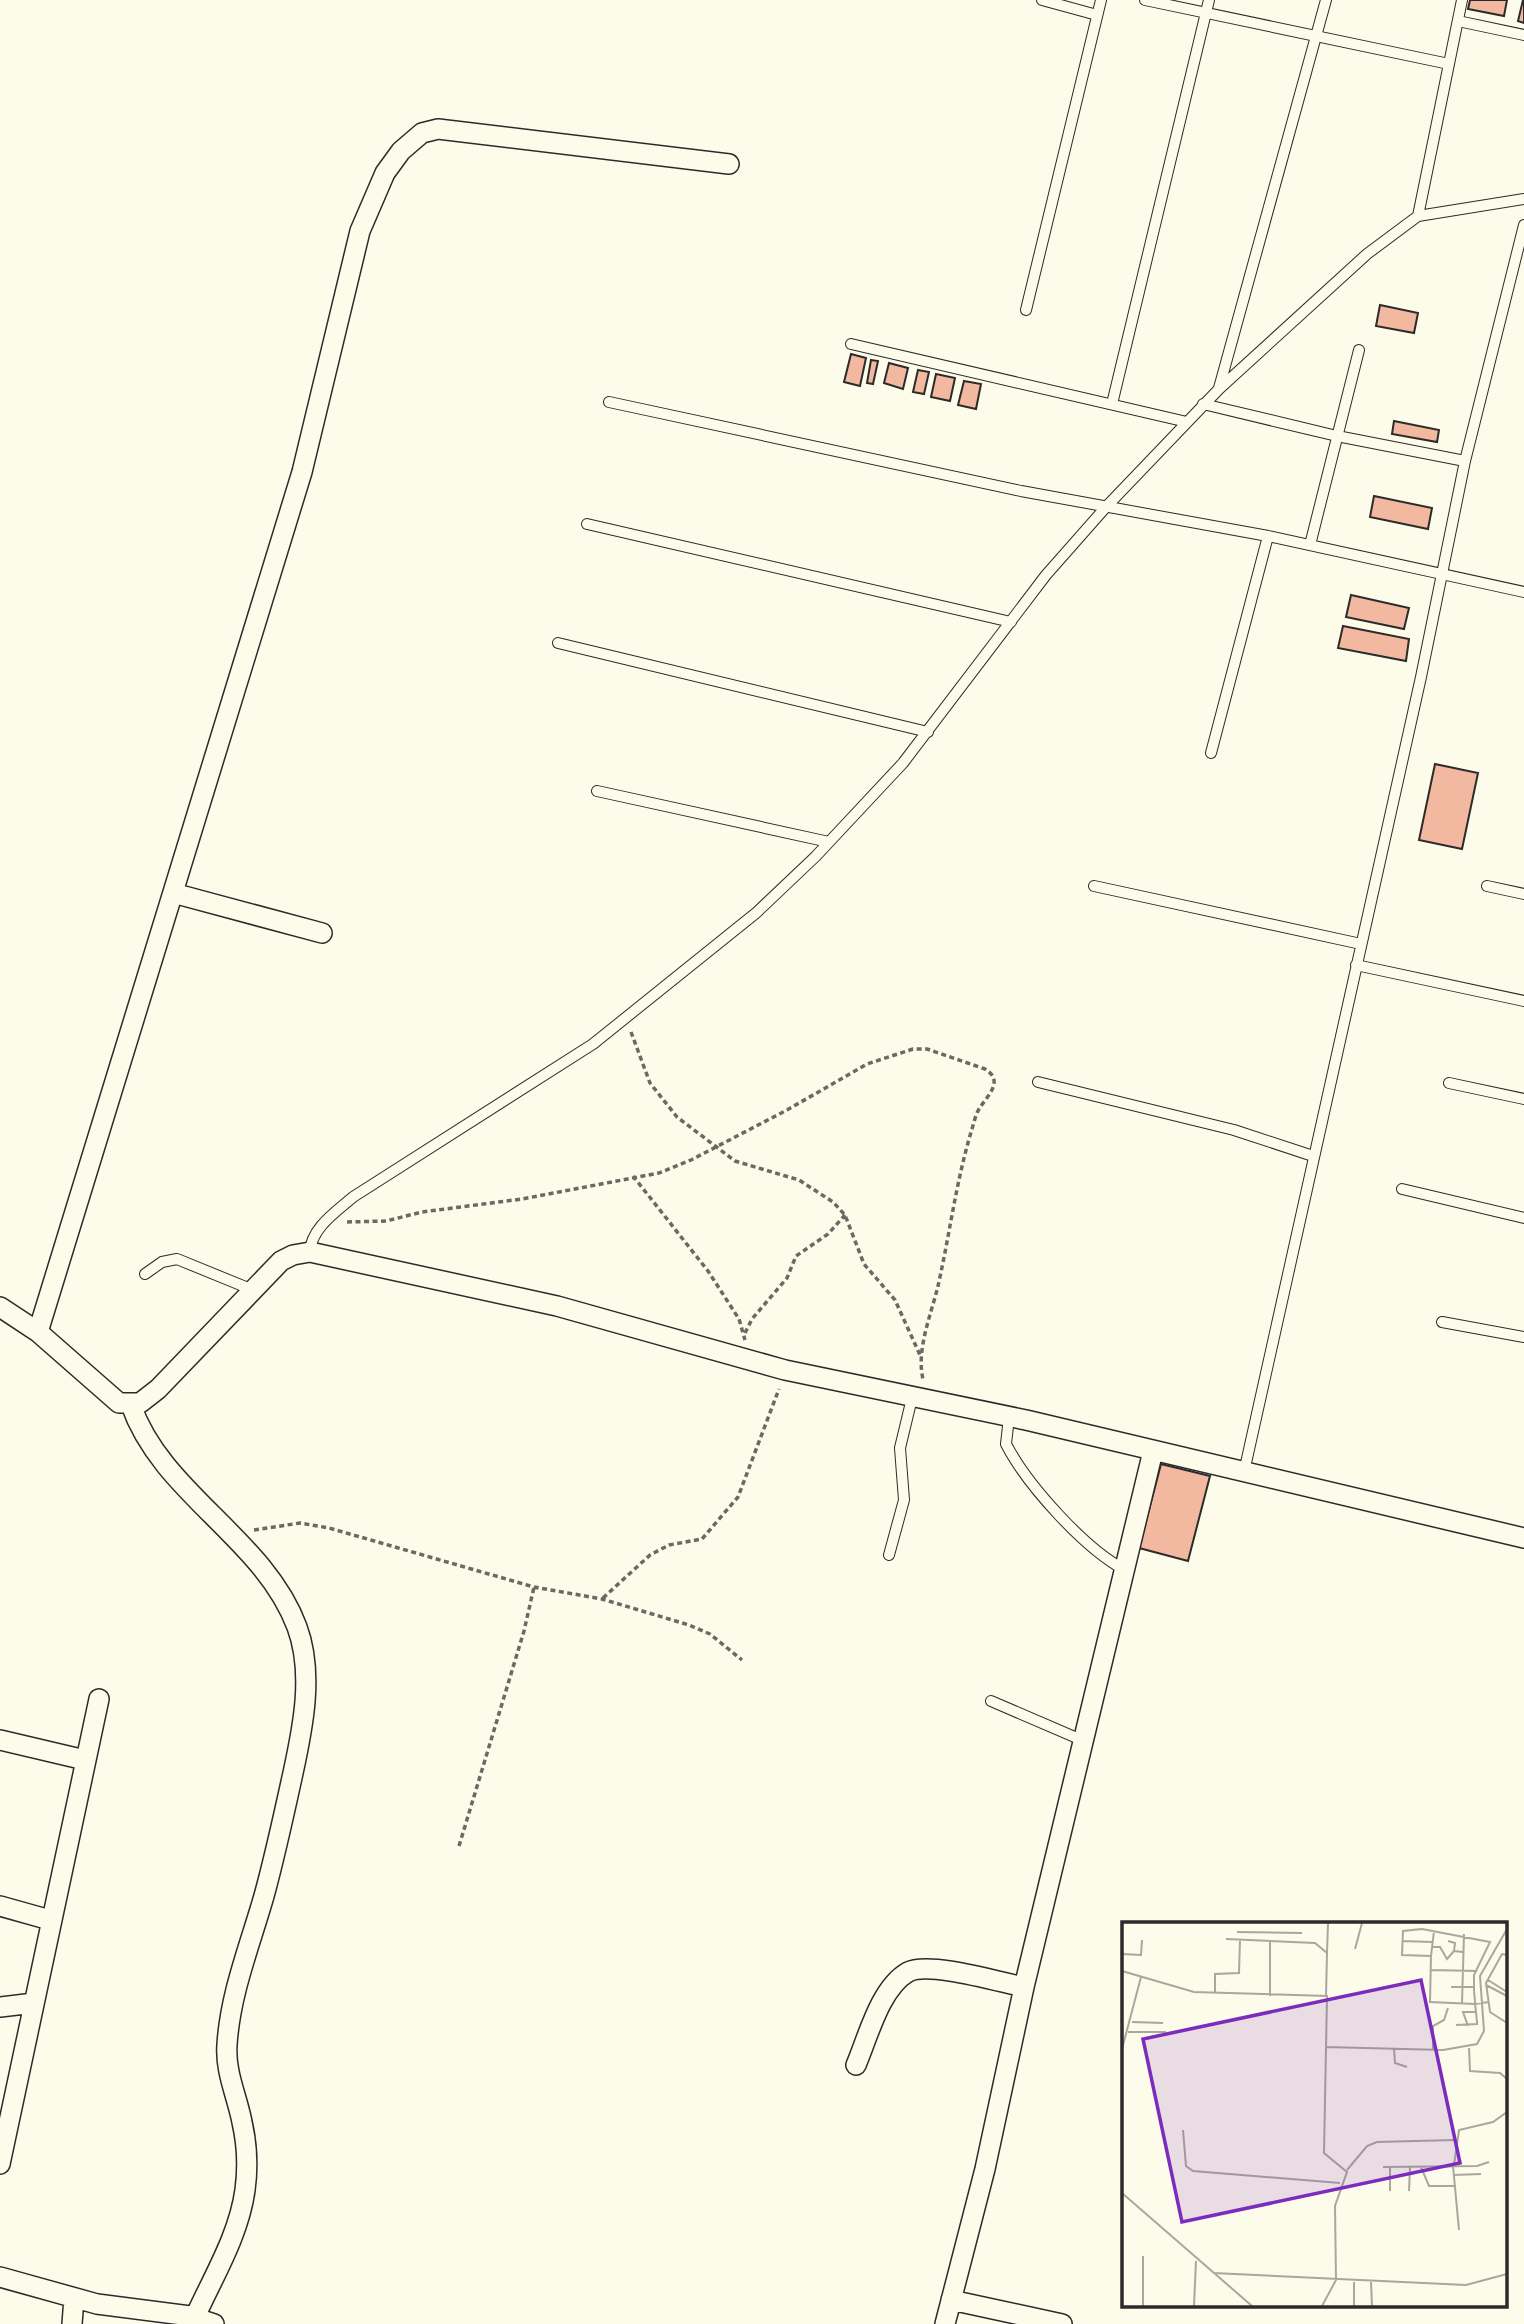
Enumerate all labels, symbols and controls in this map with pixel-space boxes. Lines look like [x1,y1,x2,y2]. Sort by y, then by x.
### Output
inset map [1122,1922,1506,2306]

